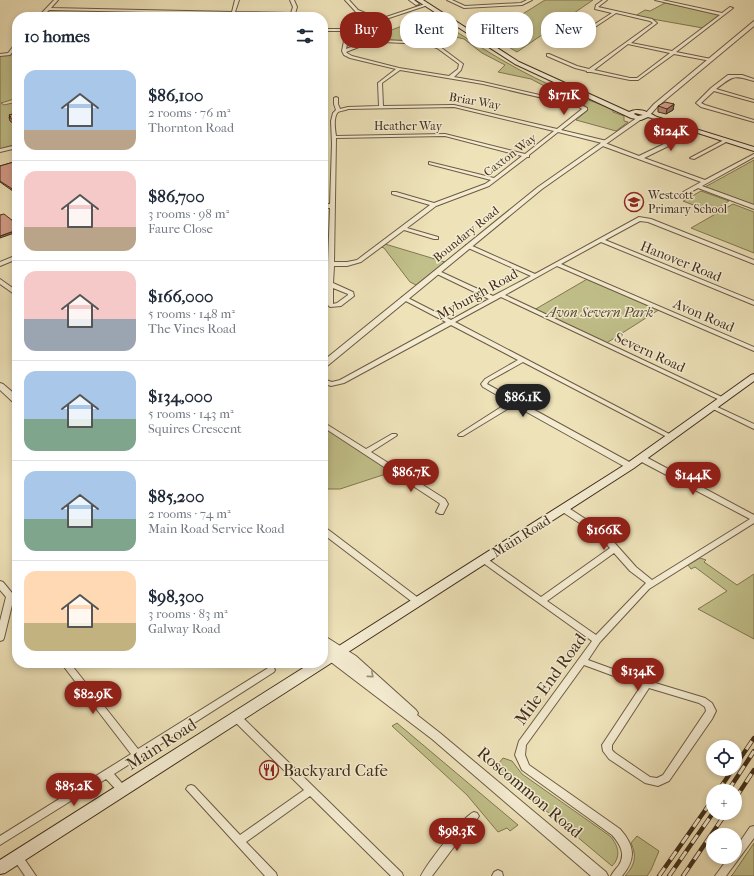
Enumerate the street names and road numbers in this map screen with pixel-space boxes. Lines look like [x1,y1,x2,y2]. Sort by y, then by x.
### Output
street label: Briar Way [448,90,503,113]
street label: Heather Way [374,119,443,133]
street label: Caxton Way [481,130,540,179]
street label: Boundary Road [430,203,502,265]
street label: Hanover Road [638,237,724,286]
street label: Myburgh Road [434,265,521,324]
street label: Avon Road [670,295,737,336]
street label: Severn Road [612,329,688,376]
street label: Main Road [489,512,554,561]
street label: Mile End Road [510,629,590,729]
street label: Main Road [122,713,201,774]
street label: Roscommon Road [473,742,587,842]

